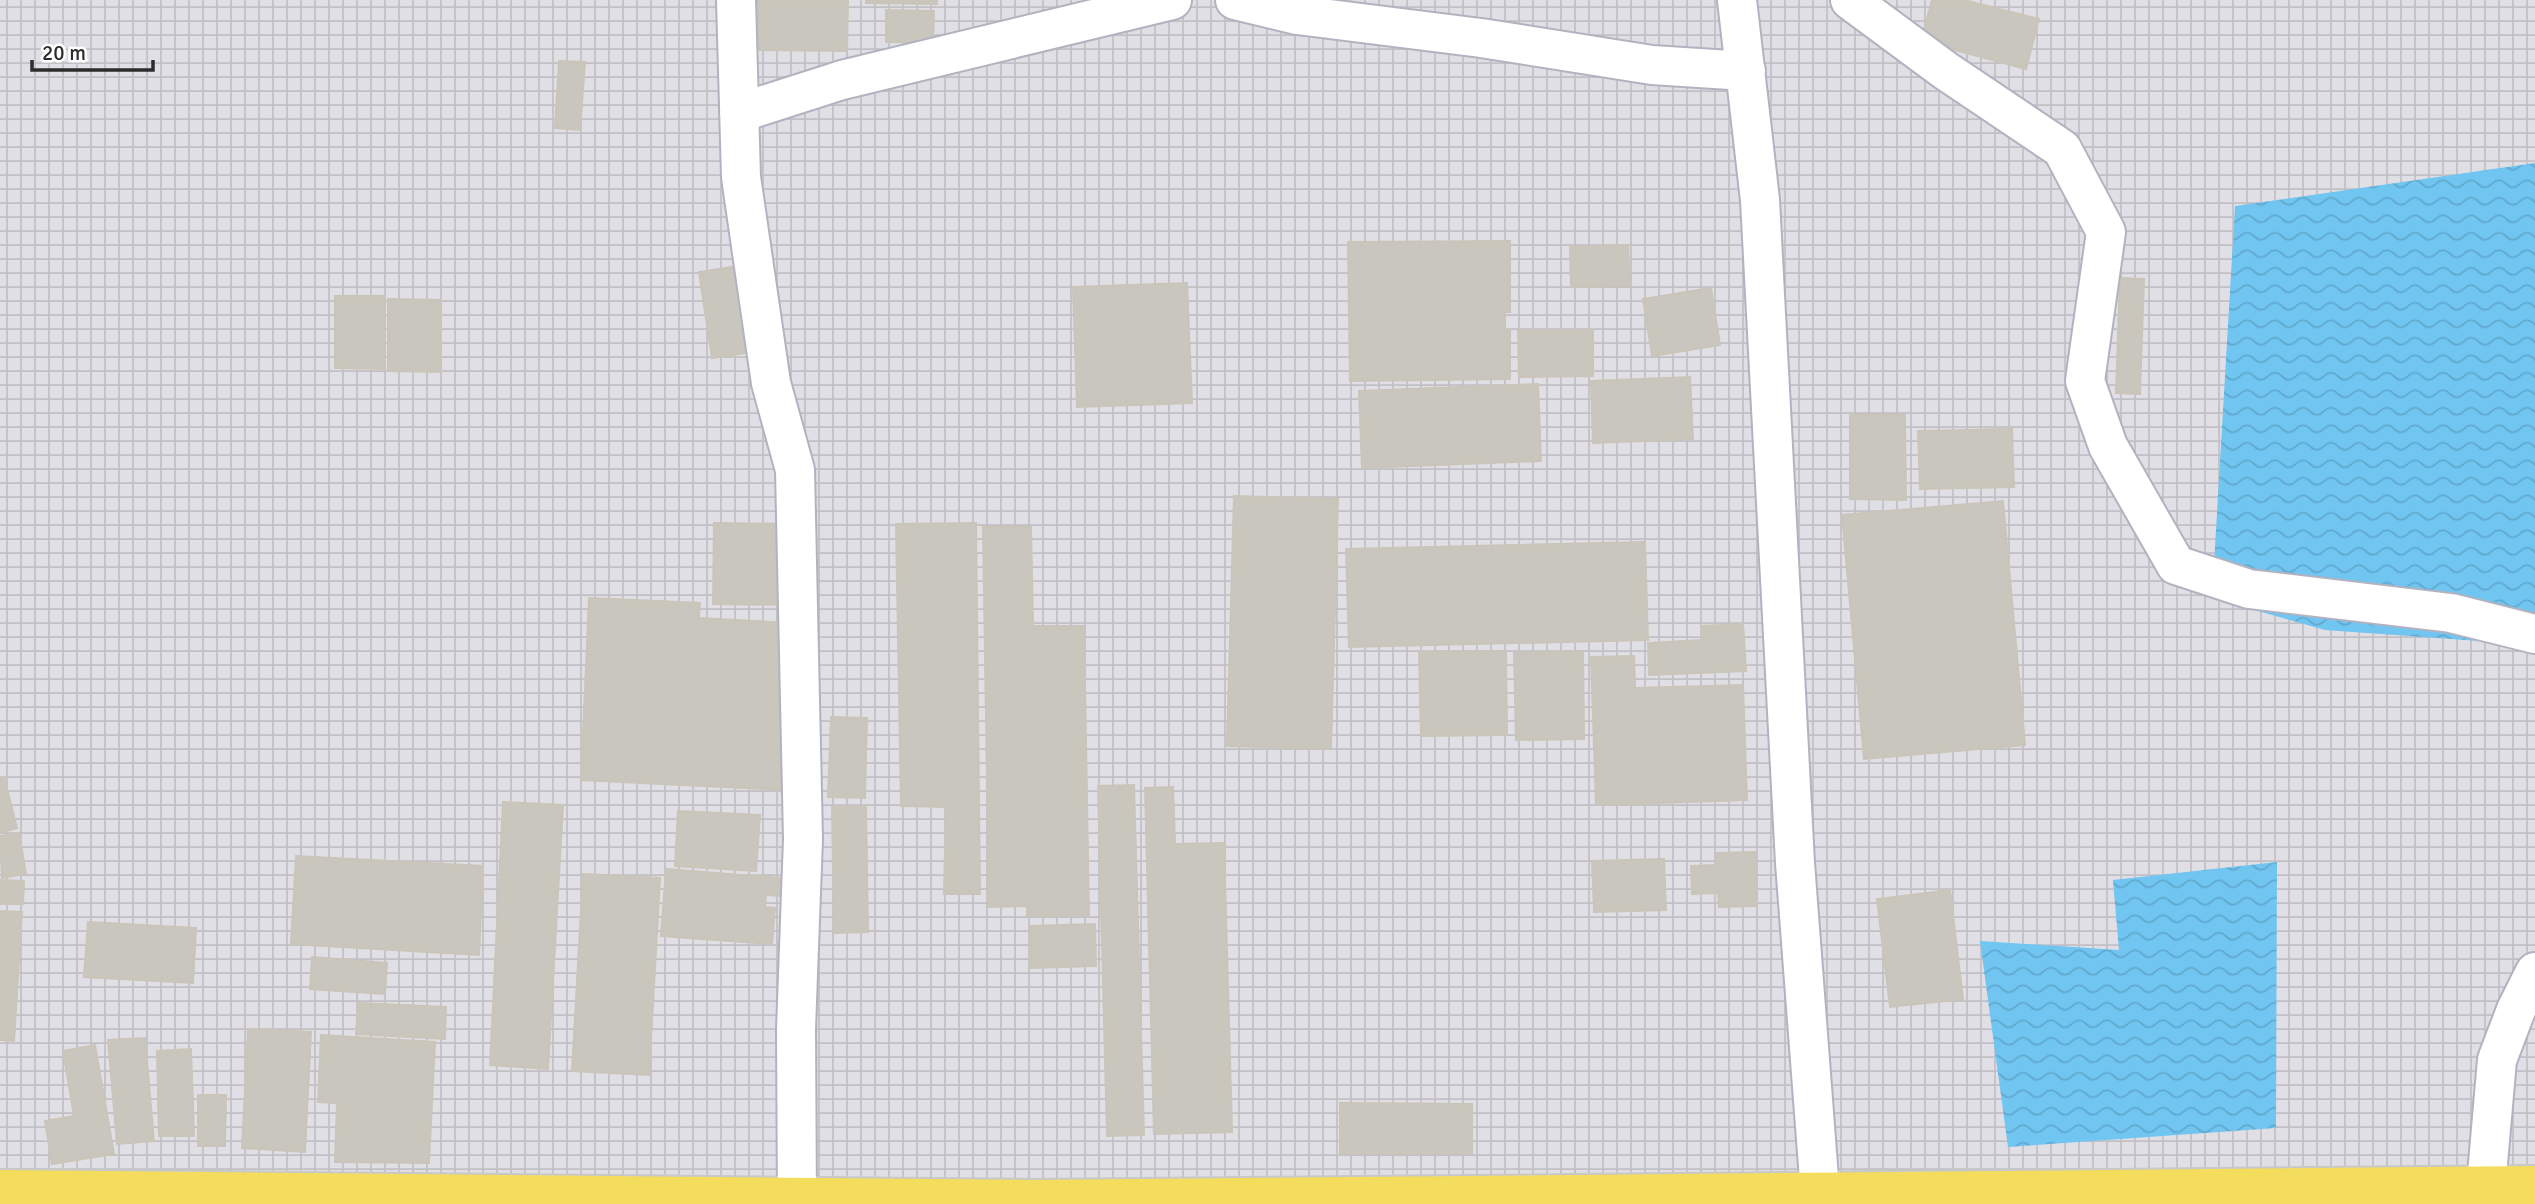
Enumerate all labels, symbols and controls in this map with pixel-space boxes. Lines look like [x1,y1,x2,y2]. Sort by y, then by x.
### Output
scale bar [32,28,152,72]
text: 20 m [42,40,86,66]

